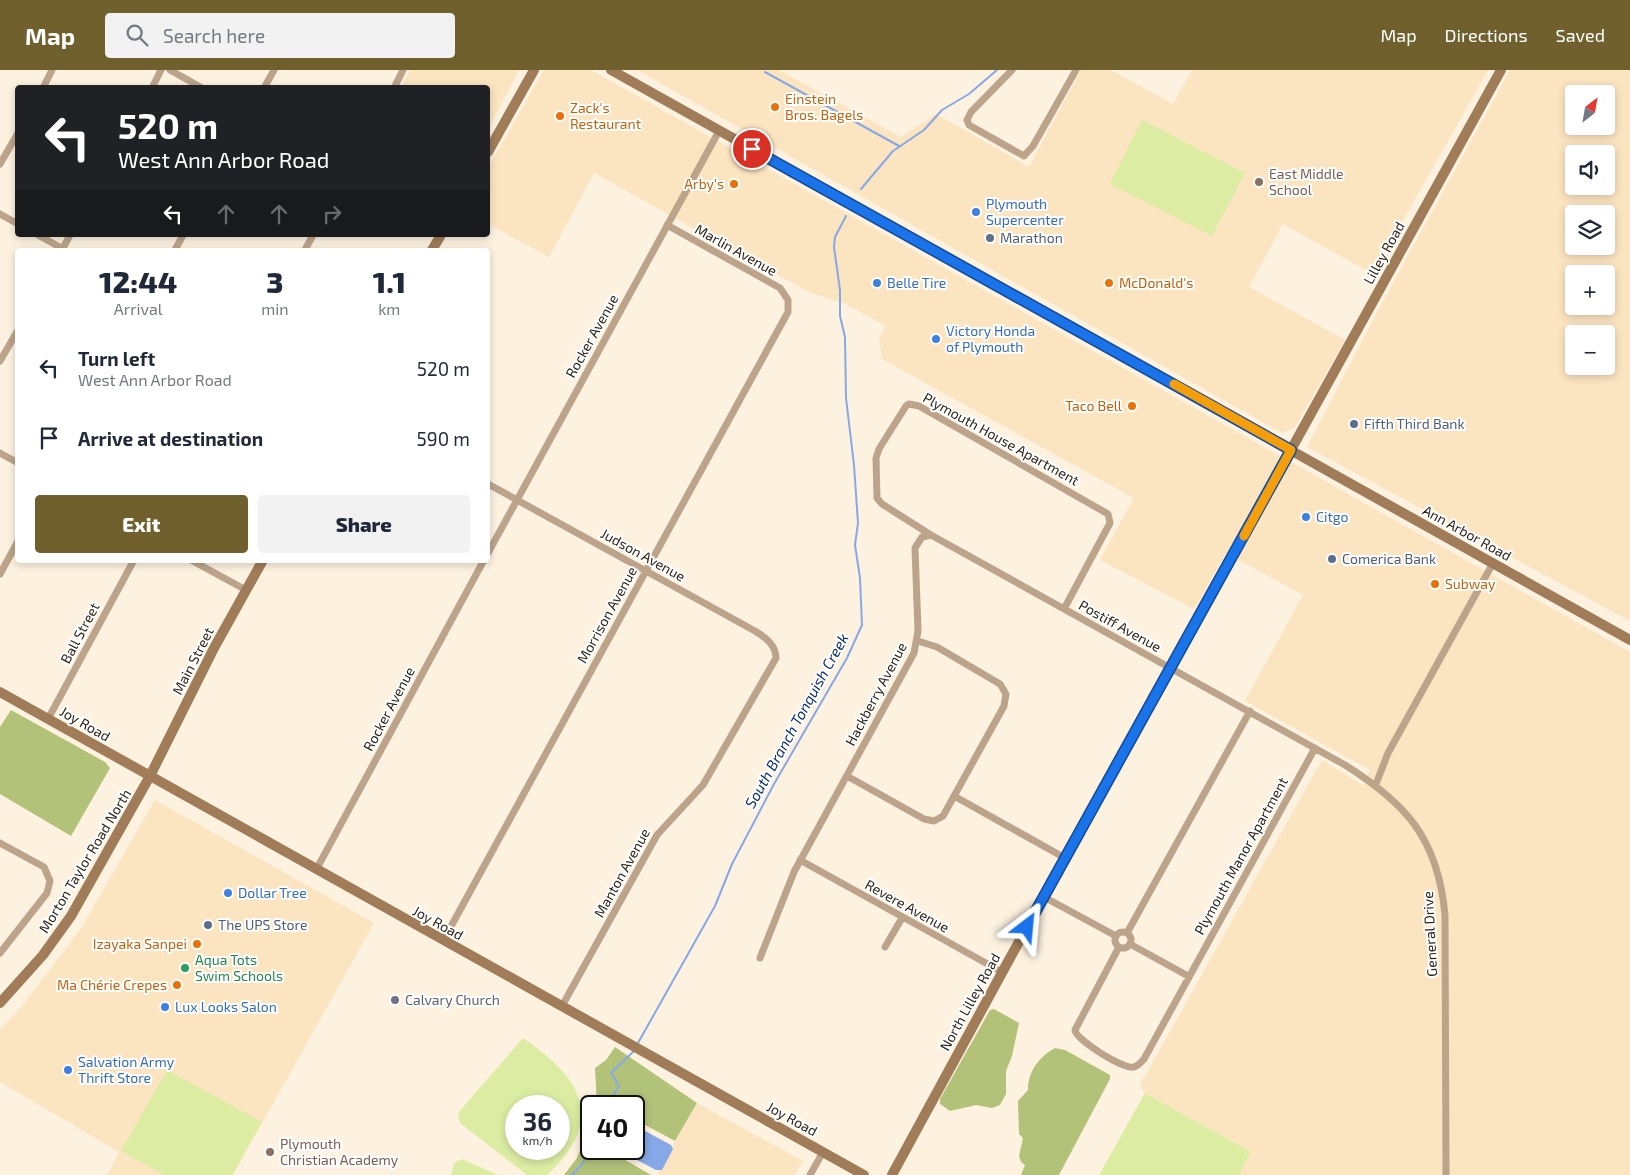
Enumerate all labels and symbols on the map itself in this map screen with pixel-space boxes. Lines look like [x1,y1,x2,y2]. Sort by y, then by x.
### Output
north arrow [1565,85,1615,135]
place label: Einstein Bros. Bagels [785,90,863,123]
place label: Zack's Restaurant [570,99,641,132]
marker: Einstein Bros. Bagels [769,101,781,113]
marker: Zack's Restaurant [554,110,566,122]
pin [731,128,773,170]
place label: East Middle School [1269,165,1344,198]
place label: Arby's [684,175,724,192]
marker: East Middle School [1253,176,1265,188]
marker: Arby's [728,178,740,190]
place label: Plymouth Supercenter [986,195,1064,228]
marker: Plymouth Supercenter [970,206,982,218]
street label: Lilley Road [1359,218,1408,287]
street label: Marlin Avenue [692,220,780,279]
place label: Marathon [1000,229,1063,246]
marker: Marathon [984,232,996,244]
place label: Belle Tire [887,274,946,291]
place label: McDonald's [1119,274,1193,291]
marker: Belle Tire [871,277,883,289]
marker: McDonald's [1103,277,1115,289]
street label: Rocker Avenue [562,291,622,380]
place label: Victory Honda of Plymouth [946,322,1035,355]
marker: Victory Honda of Plymouth [930,333,942,345]
street label: Plymouth House Apartment [920,389,1082,489]
place label: Taco Bell [1065,397,1123,414]
marker: Taco Bell [1126,400,1138,412]
place label: Fifth Third Bank [1364,415,1465,432]
marker: Fifth Third Bank [1348,418,1360,430]
street label: Ann Arbor Road [1420,501,1515,564]
place label: Citgo [1316,508,1349,525]
marker: Citgo [1300,511,1312,523]
street label: Judson Avenue [598,524,688,585]
place label: Comerica Bank [1342,550,1436,567]
marker: Comerica Bank [1326,553,1338,565]
street label: Morrison Avenue [573,563,640,666]
place label: Subway [1445,575,1496,592]
marker: Subway [1429,578,1441,590]
street label: Postiff Avenue [1076,596,1164,655]
street label: Ball Street [56,599,103,666]
street label: Main Street [168,624,217,697]
water label: South Branch Tonquish Creek [740,630,852,811]
street label: Hackberry Avenue [841,639,910,748]
street label: Rocker Avenue [359,664,418,754]
street label: Joy Road [57,702,113,745]
street label: Plymouth Manor Apartment [1190,774,1291,937]
street label: Morton Taylor Road North [35,786,134,936]
street label: Manton Avenue [590,825,653,920]
street label: Revere Avenue [862,875,952,936]
place label: Dollar Tree [238,884,307,901]
marker: Dollar Tree [222,887,234,899]
street label: General Drive [1419,891,1440,977]
position arrow [1000,900,1052,952]
street label: Joy Road [410,902,466,943]
place label: The UPS Store [218,916,307,933]
marker: The UPS Store [202,919,214,931]
place label: Izayaka Sanpei [93,935,187,952]
marker: Izayaka Sanpei [191,938,203,950]
street label: North Lilley Road [936,950,1003,1054]
place label: Aqua Tots Swim Schools [195,951,283,984]
marker: Aqua Tots Swim Schools [179,962,191,974]
place label: Ma Chérie Crepes [57,976,167,993]
marker: Ma Chérie Crepes [171,979,183,991]
place label: Calvary Church [405,991,500,1008]
marker: Calvary Church [389,994,401,1006]
place label: Lux Looks Salon [175,998,277,1015]
marker: Lux Looks Salon [159,1001,171,1013]
place label: Salvation Army Thrift Store [78,1053,175,1086]
marker: Salvation Army Thrift Store [62,1064,74,1076]
speed limit sign: 40 [580,1095,645,1160]
street label: Joy Road [764,1098,820,1139]
place label: Plymouth Christian Academy [280,1135,399,1168]
marker: Plymouth Christian Academy [264,1146,276,1158]

